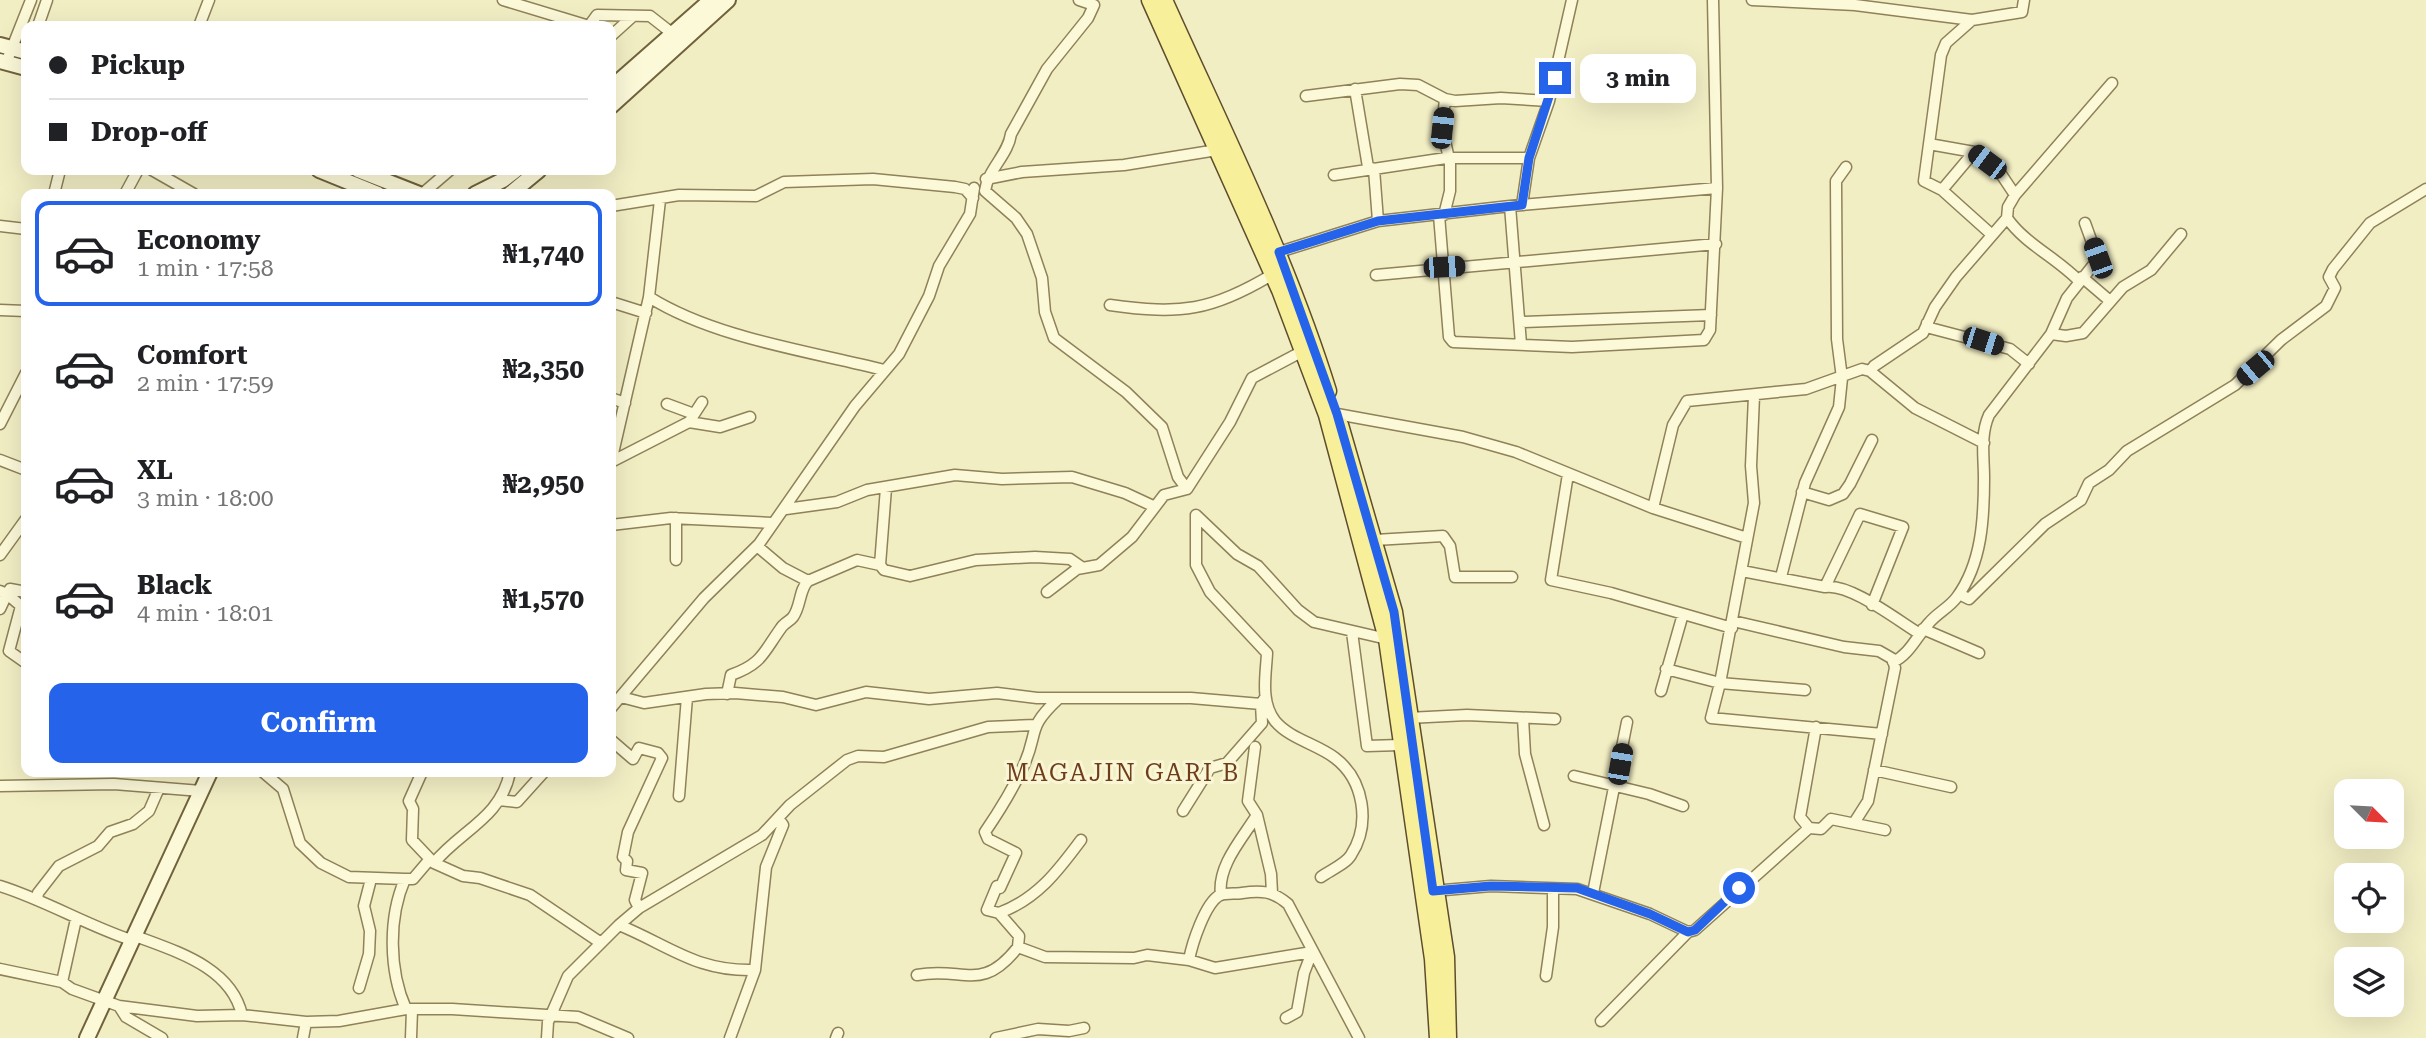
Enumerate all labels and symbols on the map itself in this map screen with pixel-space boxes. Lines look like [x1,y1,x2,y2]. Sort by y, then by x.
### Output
callout: 3 min [1580,54,1695,102]
route end [1539,62,1571,94]
car [1430,106,1455,150]
car [1964,141,2011,183]
car [2081,235,2116,281]
car [1423,255,1466,279]
car [1960,325,2007,357]
car [2233,346,2278,390]
car [1607,741,1634,787]
district label: MAGAJIN GARI B [1006,759,1240,787]
north arrow [2334,779,2404,849]
route start [1723,872,1755,904]

